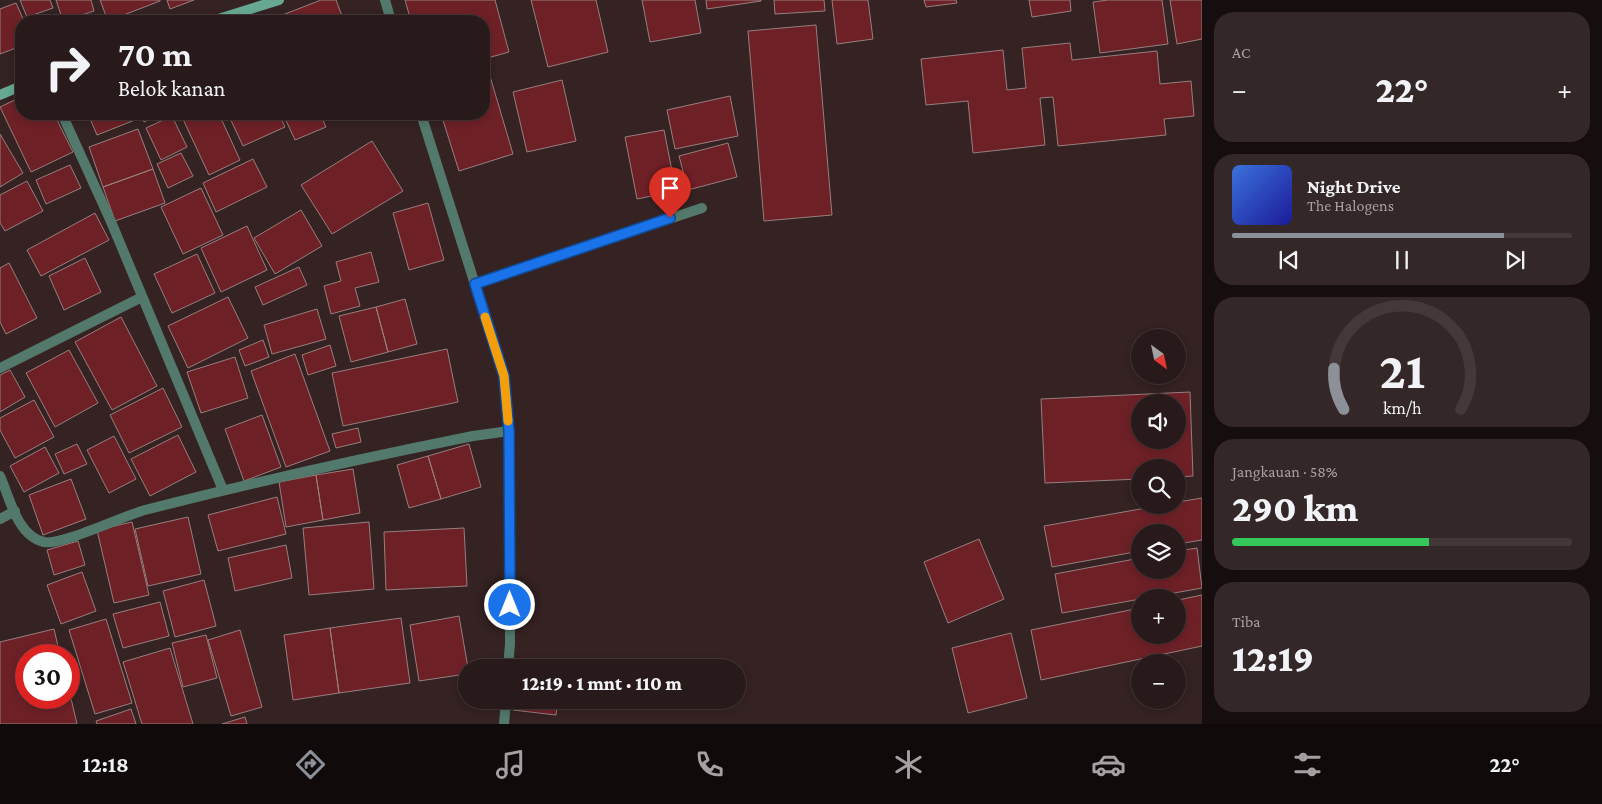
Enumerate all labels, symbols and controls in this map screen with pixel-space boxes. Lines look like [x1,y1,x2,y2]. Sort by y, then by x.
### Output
icon: right [35,35,100,100]
text: 70 m [118,35,192,74]
text: AC [1232,44,1250,61]
text: 22° [1375,68,1429,110]
text: − [1232,74,1247,105]
text: + [1557,74,1572,105]
text: Belok kanan [118,76,225,101]
pin [649,167,691,218]
icon: arrive [656,174,684,202]
text: Night Drive [1307,176,1400,197]
text: The Halogens [1307,197,1394,214]
icon: previous [1275,246,1303,274]
icon: pause [1388,246,1416,274]
icon: next [1501,246,1529,274]
north arrow [1131,329,1186,384]
map controls [1131,329,1186,709]
text: 21 [1379,341,1425,399]
button: sound [1131,394,1186,449]
text: km/h [1383,398,1422,418]
button: search [1131,459,1186,514]
text: Jangkauan · 58% [1232,463,1338,480]
text: 290 km [1232,487,1358,529]
button: layers [1131,524,1186,579]
position arrow [483,578,535,630]
button: + [1131,589,1186,644]
text: Tiba [1232,613,1261,630]
text: 12:19 [1232,637,1314,679]
speed limit sign: 30 [15,644,80,709]
button: − [1131,654,1186,709]
text: 12:19 · 1 mnt · 110 m [522,673,682,694]
icon: directions [293,747,328,782]
icon: music [493,747,528,782]
icon: phone [692,747,727,782]
icon: climate [891,747,926,782]
icon: car [1091,747,1126,782]
icon: filters [1290,747,1325,782]
text: 12:18 [82,752,129,777]
text: 22° [1490,752,1520,777]

